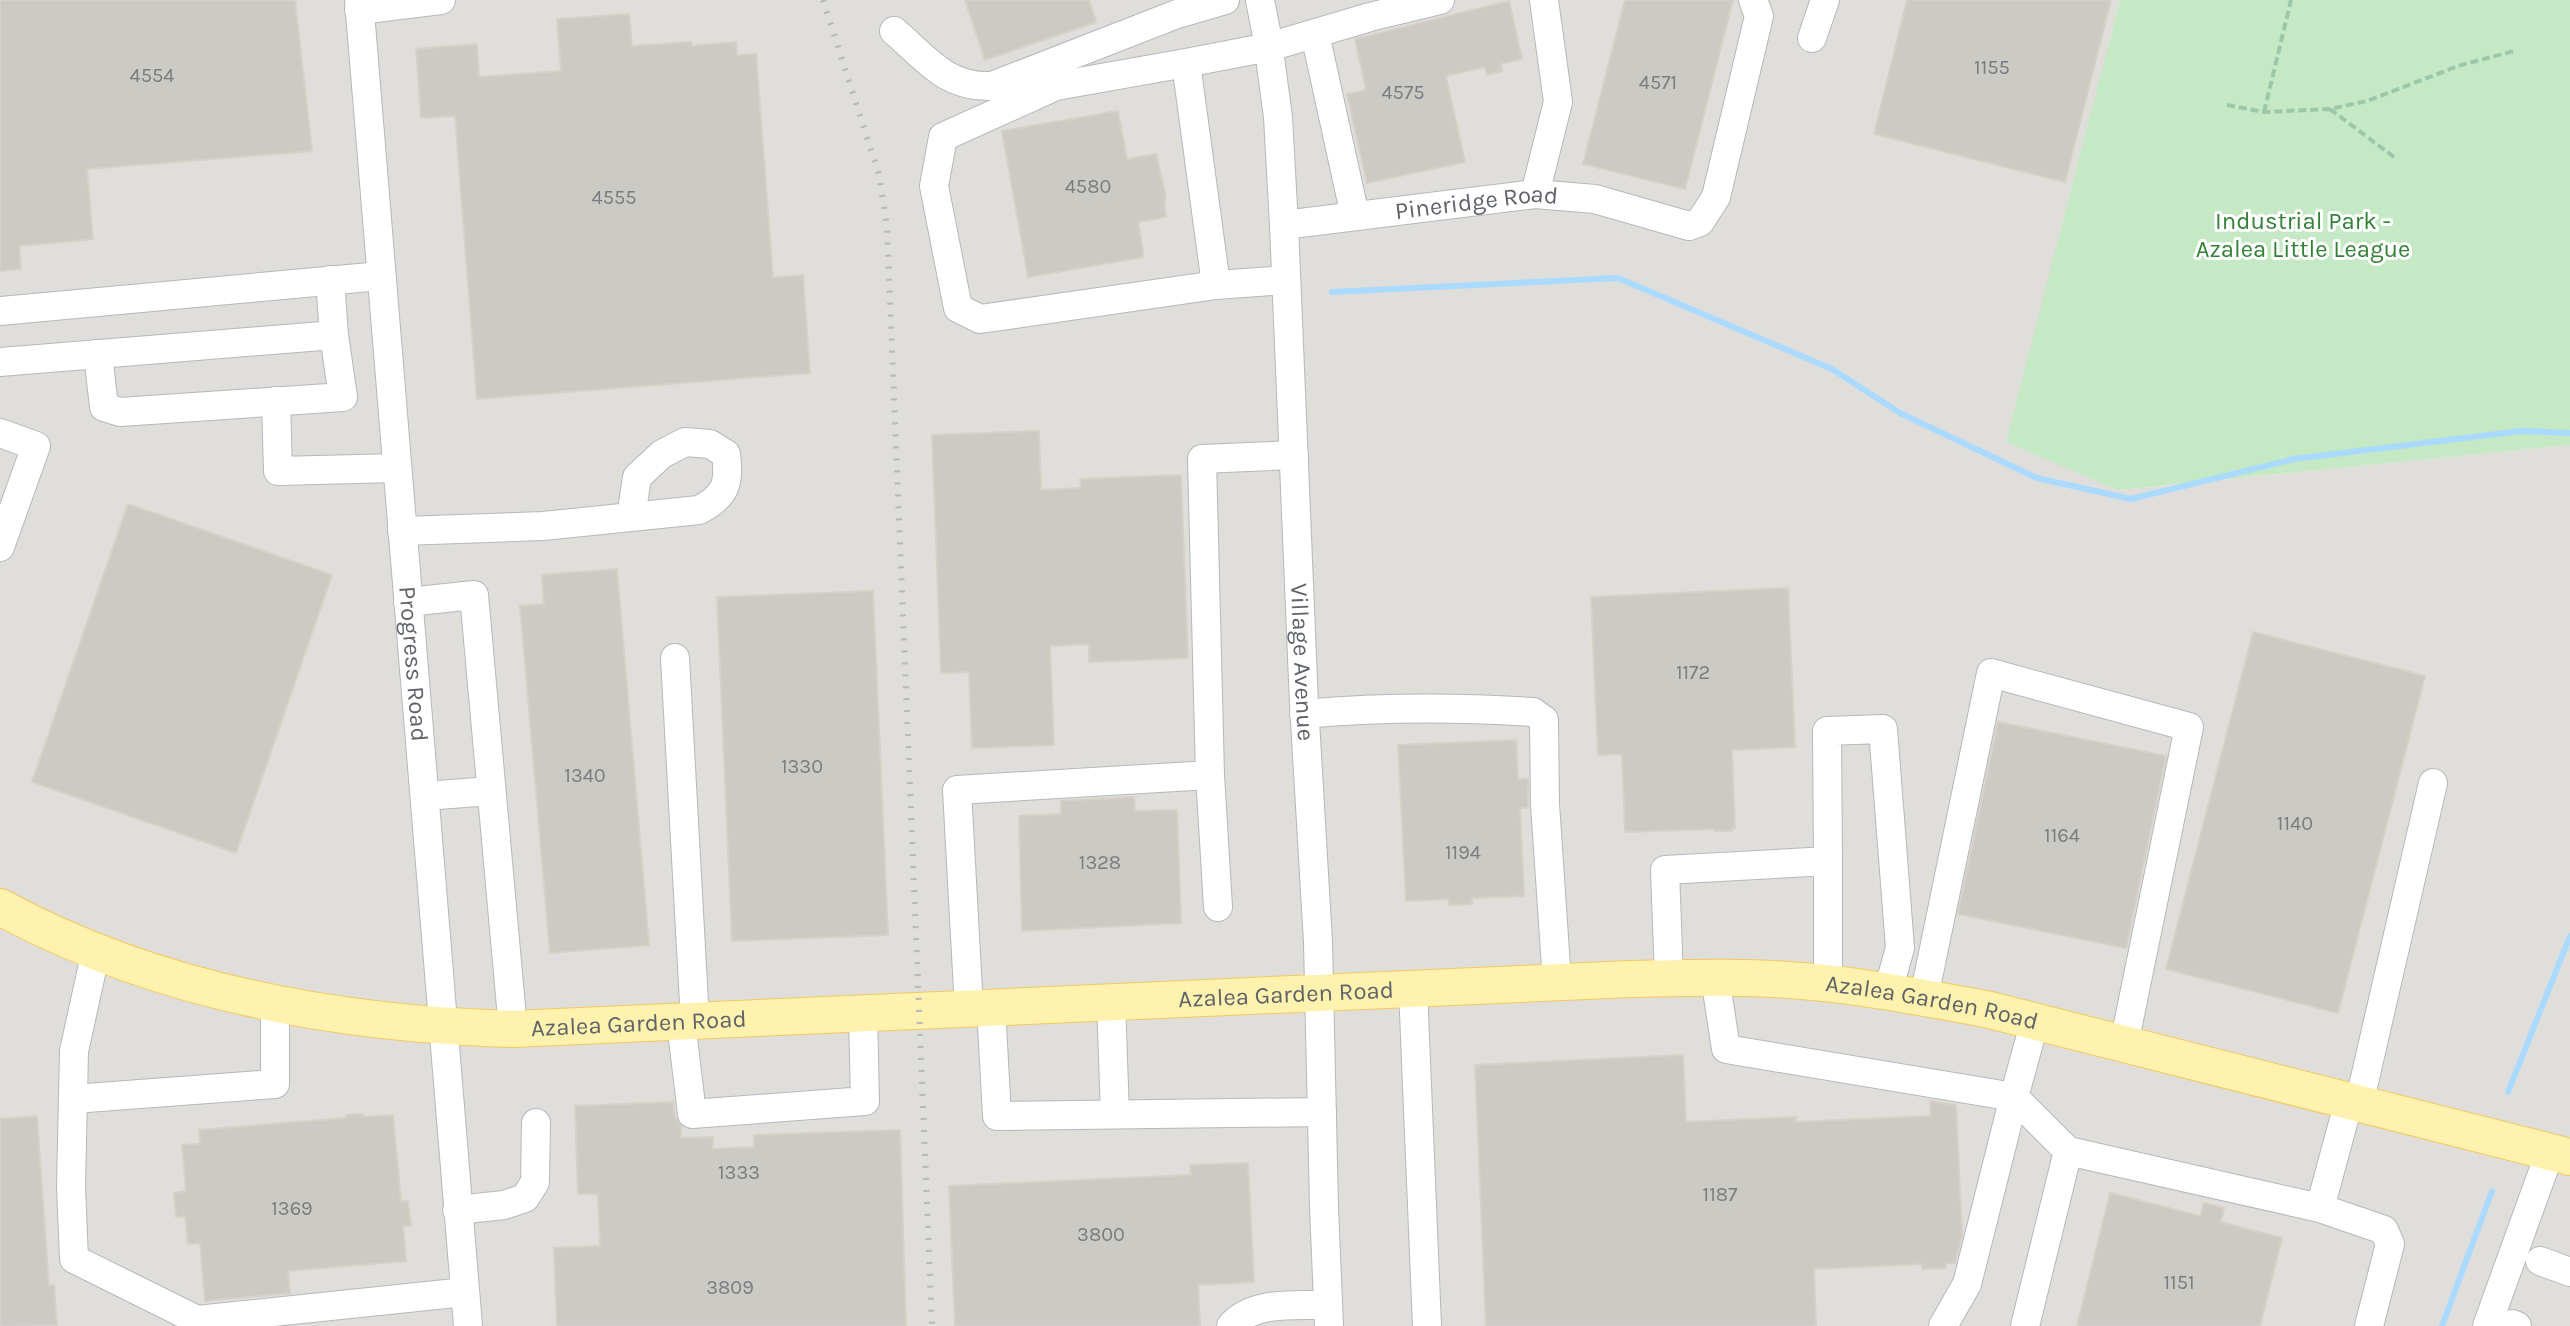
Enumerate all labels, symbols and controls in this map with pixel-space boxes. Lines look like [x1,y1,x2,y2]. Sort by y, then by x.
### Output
house number: 1155 [1974,56,2010,79]
house number: 4554 [130,64,174,87]
house number: 4571 [1639,71,1677,94]
house number: 4575 [1381,81,1425,104]
house number: 4580 [1065,175,1111,198]
street label: Pineridge Road [1393,180,1559,225]
house number: 4555 [591,186,637,209]
park label: Industrial Park - Azalea Little League [2196,207,2410,263]
street label: Village Avenue [1285,583,1320,742]
street label: Progress Road [393,585,434,743]
house number: 1172 [1676,661,1710,684]
house number: 1330 [781,755,823,778]
house number: 1340 [564,764,606,787]
house number: 1140 [2277,812,2313,835]
house number: 1164 [2044,824,2080,847]
house number: 1194 [1445,841,1481,864]
house number: 1328 [1079,851,1121,874]
street label: Azalea Garden Road [1824,969,2041,1036]
street label: Azalea Garden Road [1178,976,1394,1013]
street label: Azalea Garden Road [530,1005,747,1042]
house number: 1333 [718,1161,760,1184]
house number: 1187 [1703,1183,1738,1206]
house number: 1369 [271,1197,313,1220]
house number: 3800 [1077,1223,1125,1246]
house number: 1151 [2163,1271,2195,1294]
house number: 3809 [706,1276,754,1299]

